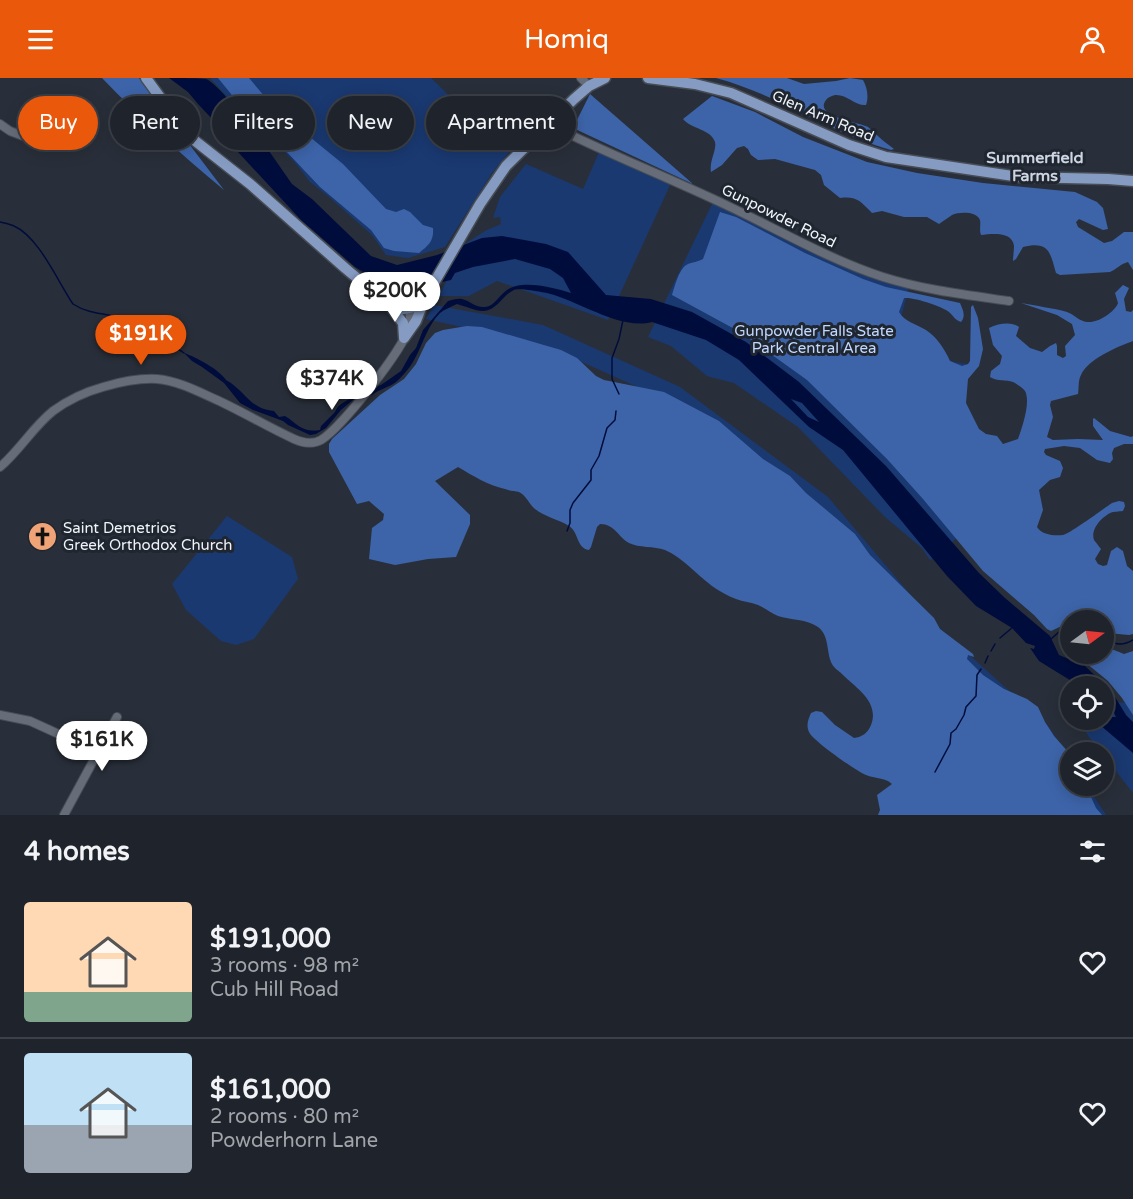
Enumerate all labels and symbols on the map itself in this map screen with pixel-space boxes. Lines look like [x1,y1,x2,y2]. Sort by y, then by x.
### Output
street label: Glen Arm Road [769,86,877,146]
district label: Summerfield Farms [986,148,1084,186]
street label: Gunpowder Road [719,180,839,252]
pin: $200K [353,272,437,323]
pin: $191K [99,315,183,366]
park label: Gunpowder Falls State Park Central Area [734,322,894,357]
pin: $374K [290,360,374,411]
place label: Saint Demetrios Greek Orthodox Church [63,519,232,554]
church icon: Saint Demetrios Greek Orthodox Church [26,521,58,553]
north arrow [1060,610,1114,664]
pin: $161K [60,721,144,772]

